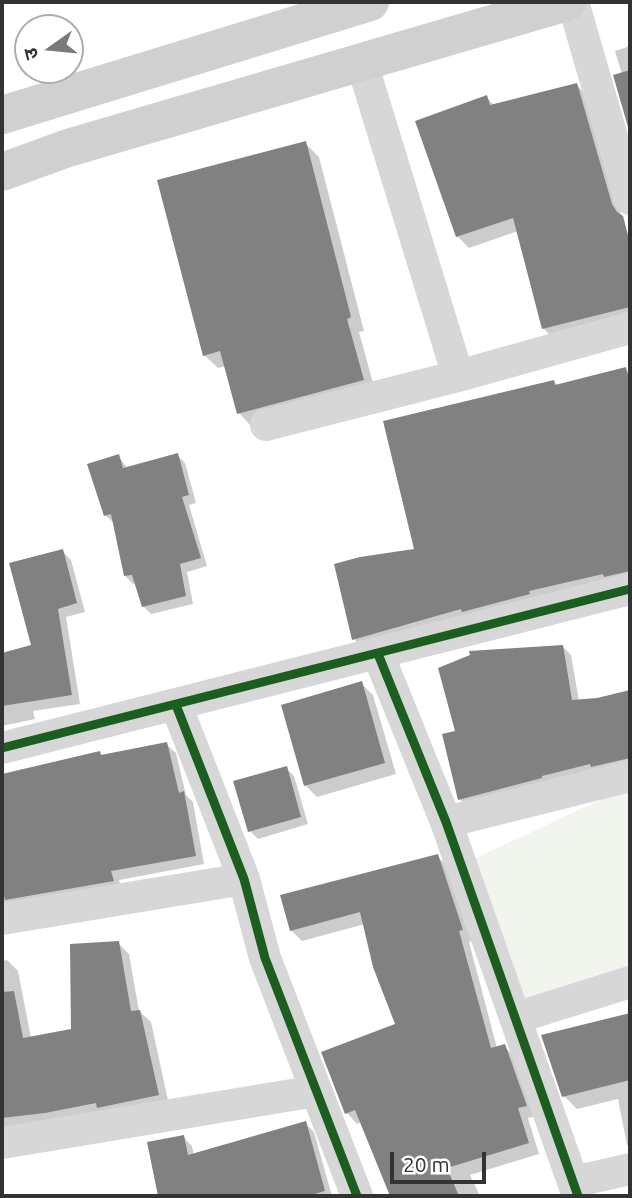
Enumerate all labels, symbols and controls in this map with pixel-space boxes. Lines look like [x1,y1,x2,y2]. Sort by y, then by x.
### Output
north arrow [14,14,84,84]
text: उ [19,46,43,62]
scale bar [394,1138,490,1182]
text: 20 m [403,1152,450,1176]

